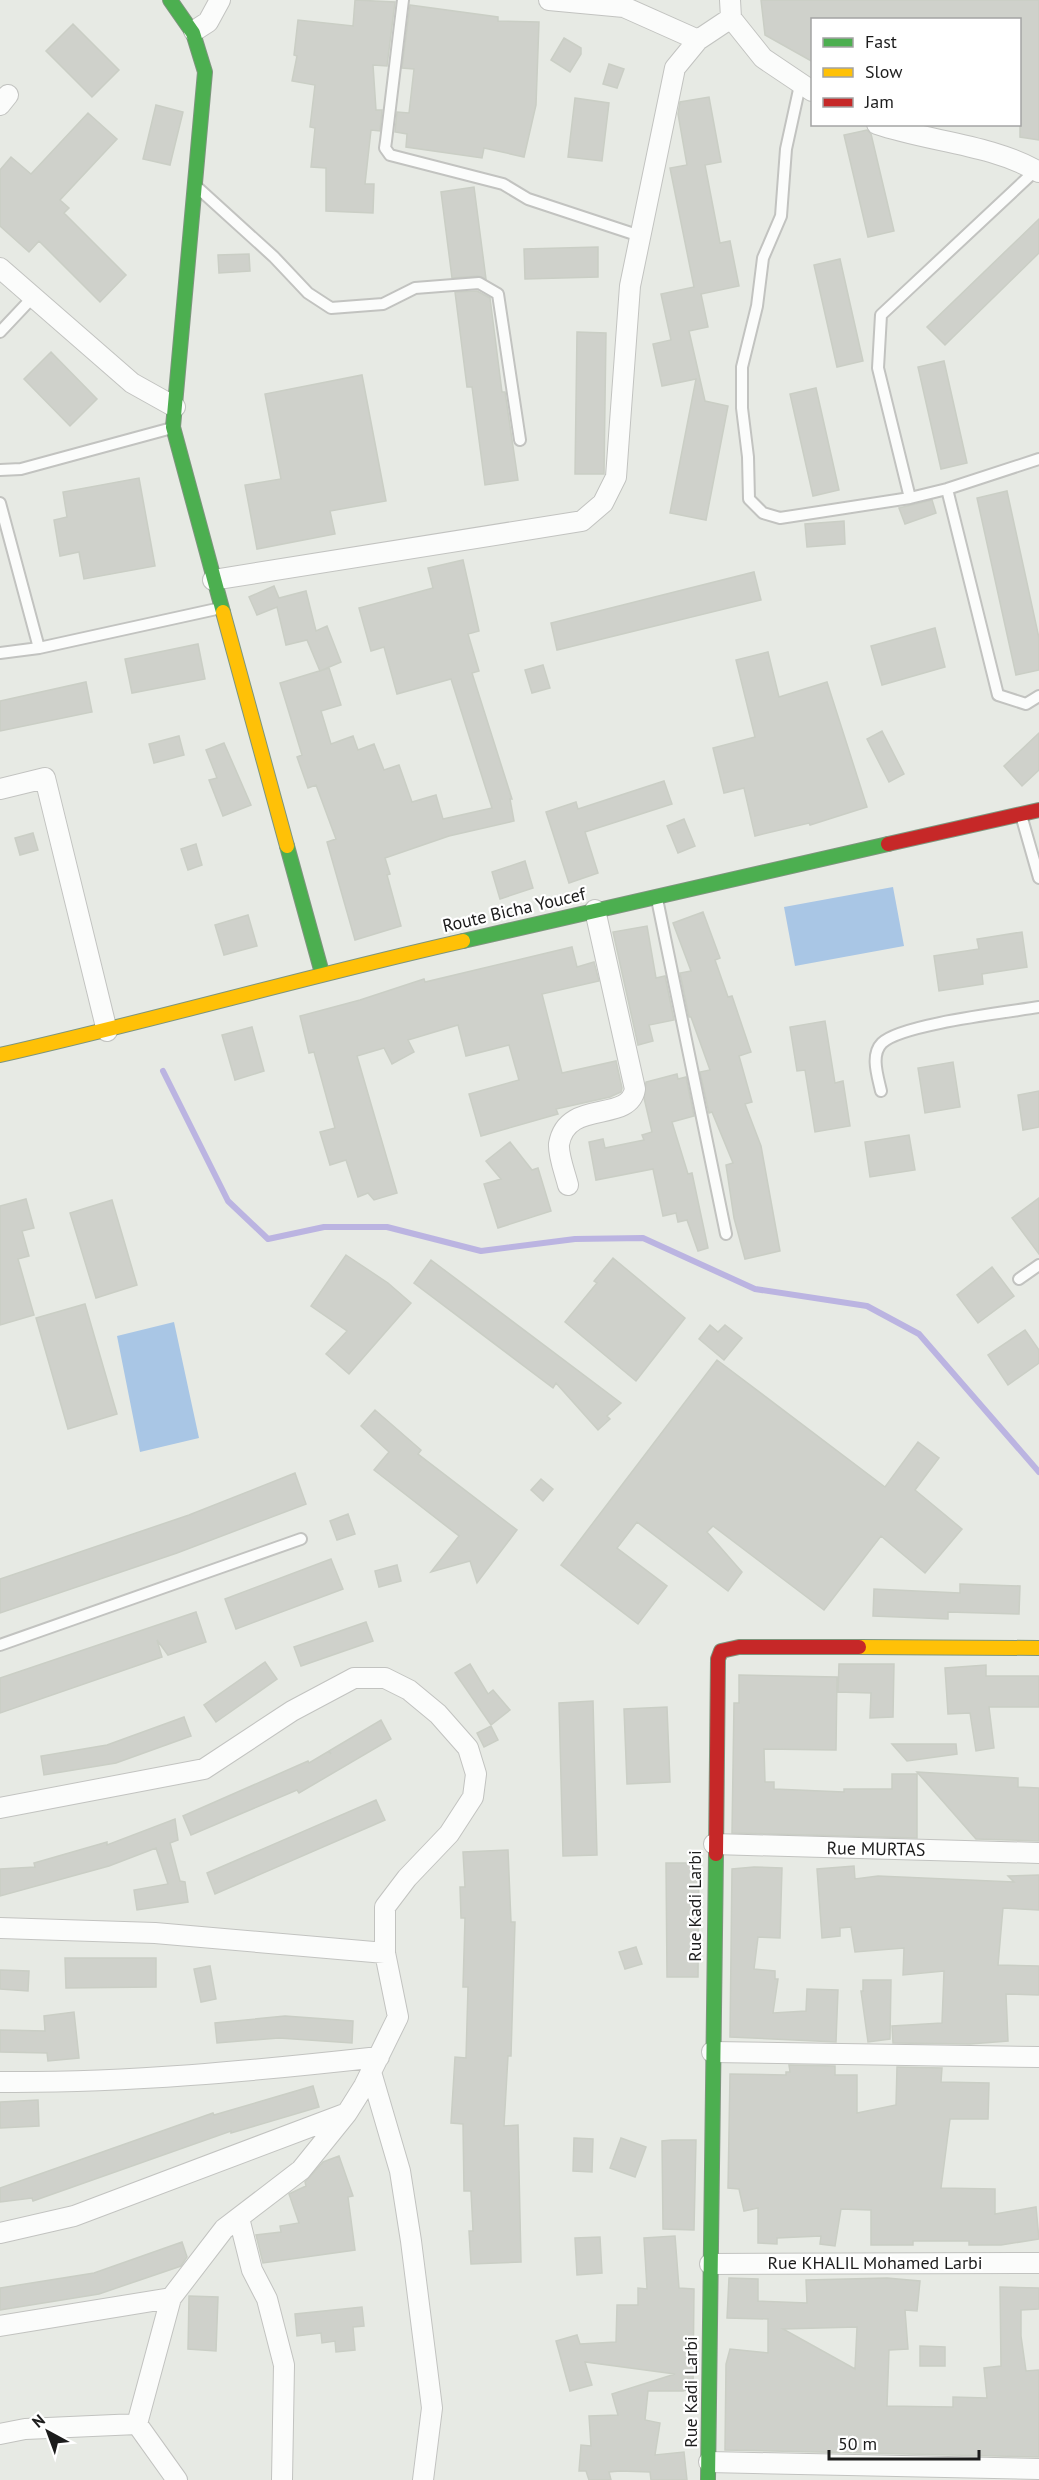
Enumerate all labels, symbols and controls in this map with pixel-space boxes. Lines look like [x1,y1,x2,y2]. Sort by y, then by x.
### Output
legend [811,18,1021,126]
text: Fast [865,30,897,53]
text: Slow [865,60,903,83]
text: Jam [864,90,894,113]
street label: Route Bicha Youcef [440,882,589,937]
street label: Rue MURTAS [826,1836,926,1861]
street label: Rue Kadi Larbi [683,1850,706,1962]
street label: Rue KHALIL Mohamed Larbi [767,2251,983,2274]
street label: Rue Kadi Larbi [679,2336,702,2448]
north arrow [18,2402,78,2462]
text: N [28,2410,49,2432]
scale bar [829,2423,979,2461]
text: 50 m [838,2432,877,2455]

